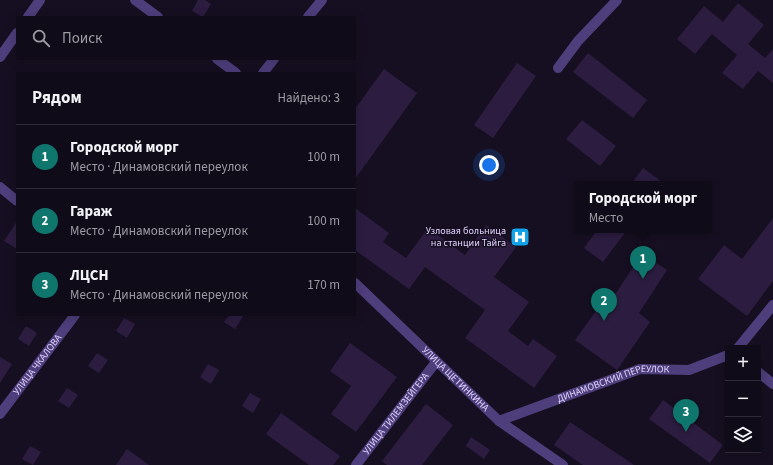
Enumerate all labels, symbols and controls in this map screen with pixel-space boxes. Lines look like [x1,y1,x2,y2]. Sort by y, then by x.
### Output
search box [16,16,356,60]
icon: search [30,27,52,49]
text: Поиск [62,28,103,49]
text: Рядом [32,86,82,110]
text: Найдено: 3 [278,89,340,107]
text: Городской морг [70,137,179,158]
text: 1 [42,148,48,166]
text: 100 m [307,148,340,166]
your location [479,155,499,175]
text: Место · Динамовский переулок [70,158,248,176]
popup [574,181,712,233]
text: Городской морг [589,188,697,209]
text: Гараж [70,201,112,222]
text: Место [589,209,623,227]
text: 2 [42,212,48,230]
text: 100 m [307,212,340,230]
text: Место · Динамовский переулок [70,222,248,240]
place label: Узловая больница на станции Тайга [426,224,506,250]
hospital icon: Узловая больница на станции Тайга [509,226,531,248]
pin: 1 [630,246,656,279]
text: ЛЦСН [70,265,109,286]
text: 3 [42,276,48,294]
text: 170 m [307,276,340,294]
text: Место · Динамовский переулок [70,286,248,304]
pin: 2 [591,288,617,321]
street label: УЛИЦА ЧКАЛОВА [10,331,65,398]
street label: УЛИЦА ЩЕТИНКИНА [419,344,492,415]
map controls [725,345,761,453]
button: + [725,345,761,381]
street label: ДИНАМОВСКИЙ ПЕРЕУЛОК [555,362,670,406]
street label: УЛИЦА ТИЛЕМЗЕЙГЕРА [360,369,433,458]
button: − [725,381,761,417]
pin: 3 [673,399,699,432]
button: layers [725,417,761,453]

